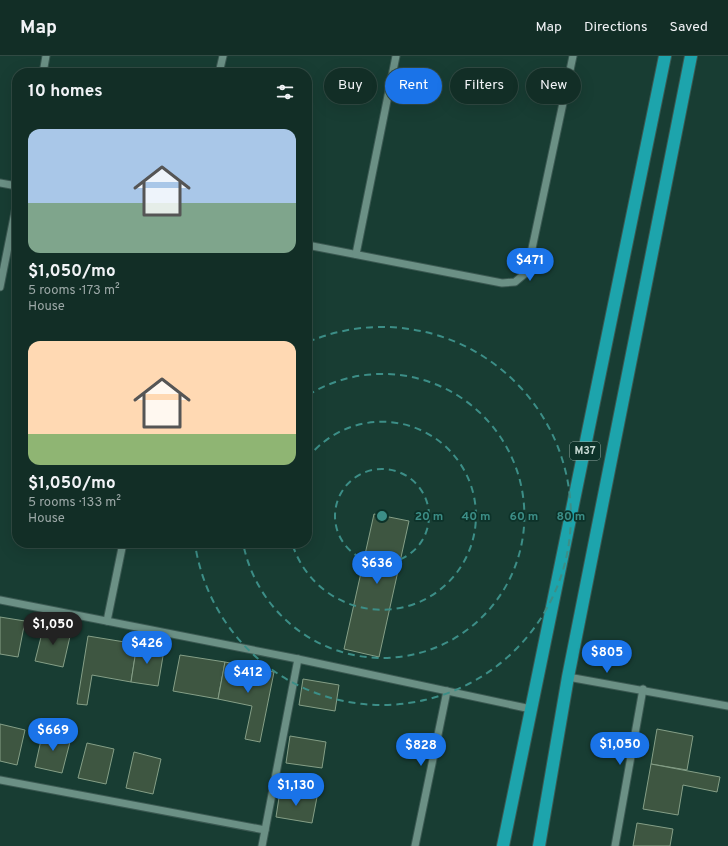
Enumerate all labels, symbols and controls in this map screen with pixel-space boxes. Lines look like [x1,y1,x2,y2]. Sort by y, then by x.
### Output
text: Map [20,16,57,40]
text: Map [536,19,562,36]
text: Directions [584,19,648,36]
text: Saved [670,19,708,36]
chip: Buy [324,68,377,104]
chip: Rent [385,68,442,104]
chip: Filters [450,68,518,104]
chip: New [526,68,581,104]
text: 10 homes [28,81,103,103]
icon: filters [274,81,296,103]
icon: home [126,155,198,227]
pin: $471 [506,248,554,282]
text: $471 [516,253,544,269]
text: $1,050/mo [28,261,116,283]
text: 5 rooms · 173 m² [28,283,120,299]
text: House [28,299,65,315]
icon: home [126,367,198,439]
road number: M37 [570,442,600,460]
text: $1,050/mo [28,473,116,495]
text: 5 rooms · 133 m² [28,495,121,511]
centre of rings [375,509,389,523]
text: 20 m [415,509,443,525]
text: 40 m [461,509,491,525]
text: 60 m [510,509,538,525]
text: 80 m [557,509,585,525]
text: House [28,511,65,527]
pin: $636 [353,551,401,585]
text: $636 [361,556,393,572]
pin: $1,050 [20,612,86,646]
text: $1,050 [32,617,74,633]
pin: $426 [123,631,171,665]
text: $426 [131,636,163,652]
pin: $805 [583,640,631,674]
text: $805 [591,645,623,661]
pin: $412 [224,660,272,694]
text: $412 [233,665,263,681]
pin: $669 [29,718,77,752]
text: $669 [37,723,69,739]
pin: $1,050 [587,732,653,766]
pin: $828 [397,733,445,767]
text: $1,050 [599,737,641,753]
text: $828 [405,738,437,754]
pin: $1,130 [263,773,329,807]
text: $1,130 [277,778,315,794]

